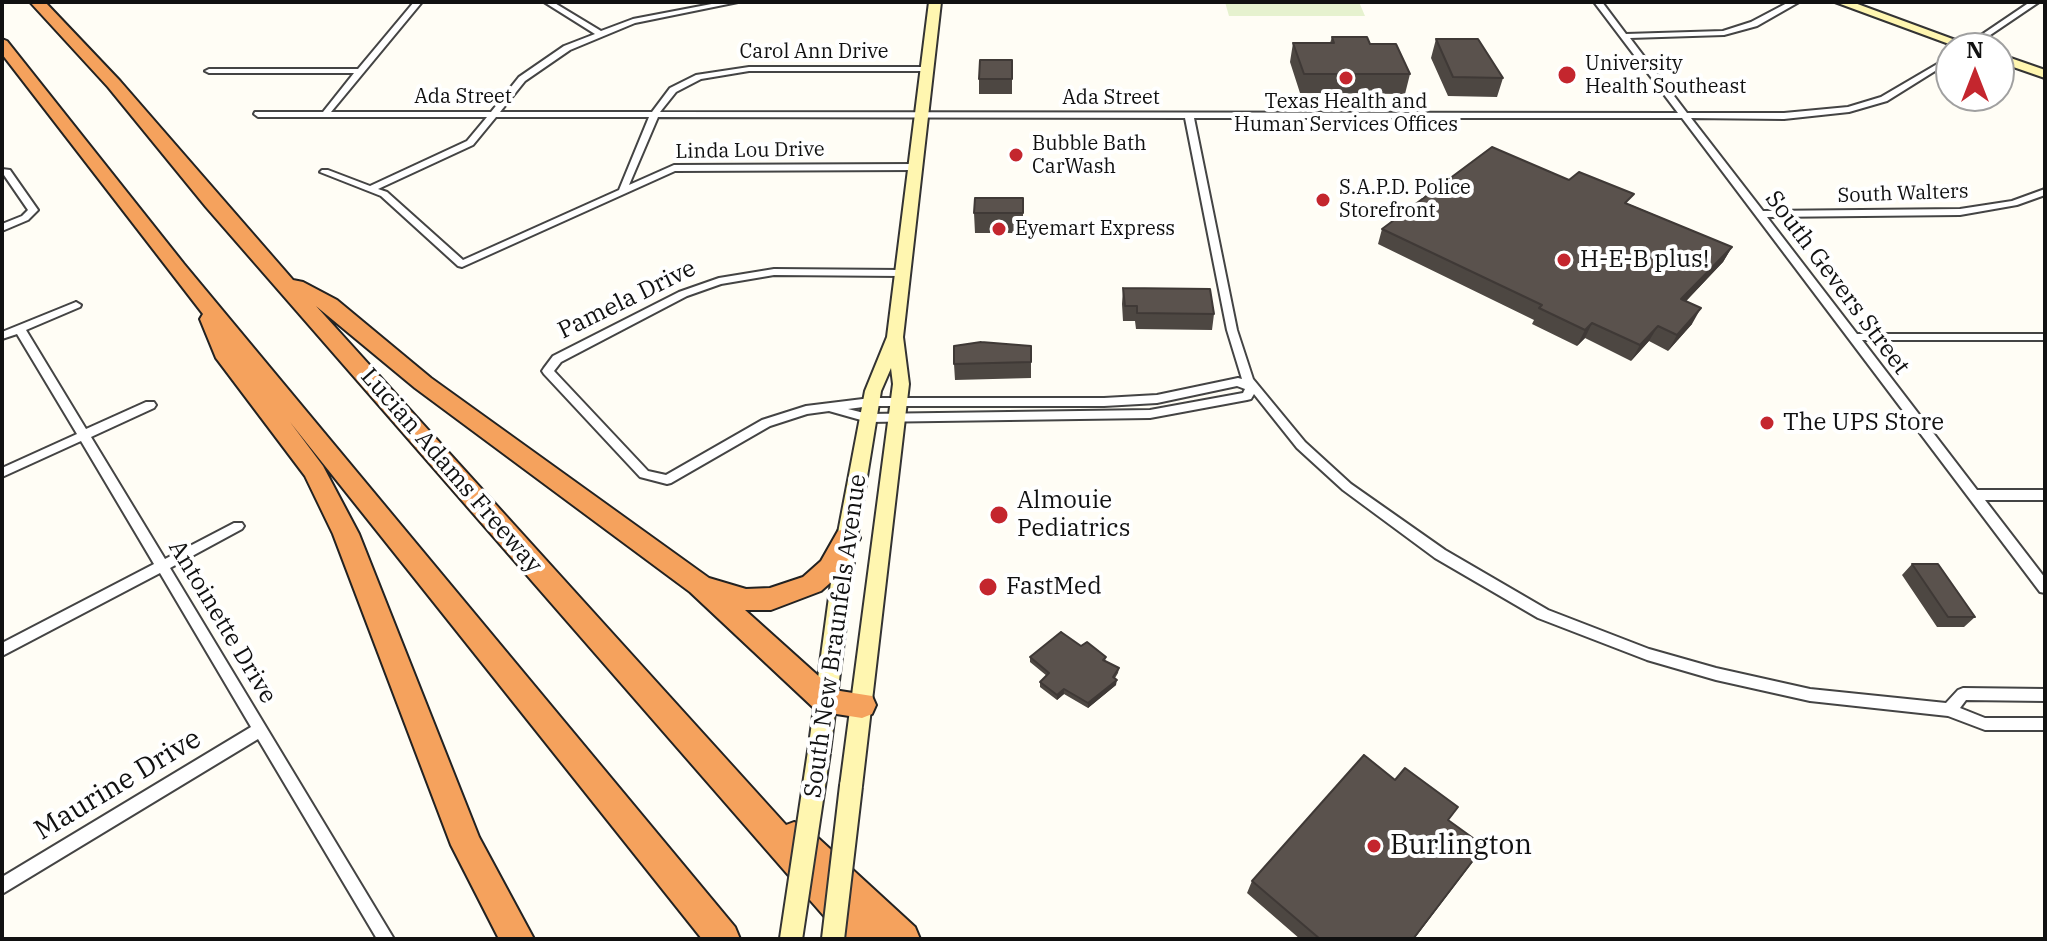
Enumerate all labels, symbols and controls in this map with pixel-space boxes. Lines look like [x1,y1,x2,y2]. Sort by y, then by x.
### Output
north arrow [1935,32,2015,112]
text: N [1966,35,1984,64]
street label: Carol Ann Drive [740,40,888,64]
place label: University Health Southeast [1585,52,1746,99]
marker: University Health Southeast [1556,64,1578,86]
marker: Texas Health and Human Services Offices [1337,69,1355,87]
street label: Ada Street [414,85,512,109]
street label: Ada Street [1062,86,1160,110]
place label: Texas Health and Human Services Offices [1234,90,1458,137]
place label: Bubble Bath CarWash [1032,132,1147,179]
street label: Linda Lou Drive [675,138,825,164]
marker: Bubble Bath CarWash [1007,146,1025,164]
place label: S.A.P.D. Police Storefront [1339,176,1471,223]
street label: South Walters [1837,180,1969,208]
street label: South Gevers Street [1759,186,1915,380]
marker: S.A.P.D. Police Storefront [1314,191,1332,209]
place label: Eyemart Express [1015,217,1175,241]
marker: Eyemart Express [990,220,1008,238]
place label: H-E-B plus! [1580,246,1710,274]
marker: H-E-B plus! [1555,251,1573,269]
street label: Pamela Drive [553,254,701,346]
street label: Lucian Adams Freeway [354,363,548,579]
place label: The UPS Store [1783,409,1944,437]
marker: The UPS Store [1758,414,1776,432]
street label: South New Braunfels Avenue [799,472,873,800]
place label: Almouie Pediatrics [1017,487,1130,543]
marker: Almouie Pediatrics [988,504,1010,526]
street label: Antoinette Drive [162,535,282,709]
place label: FastMed [1006,573,1102,601]
marker: FastMed [977,576,999,598]
street label: Maurine Drive [29,722,207,848]
place label: Burlington [1390,829,1532,863]
marker: Burlington [1365,837,1383,855]

